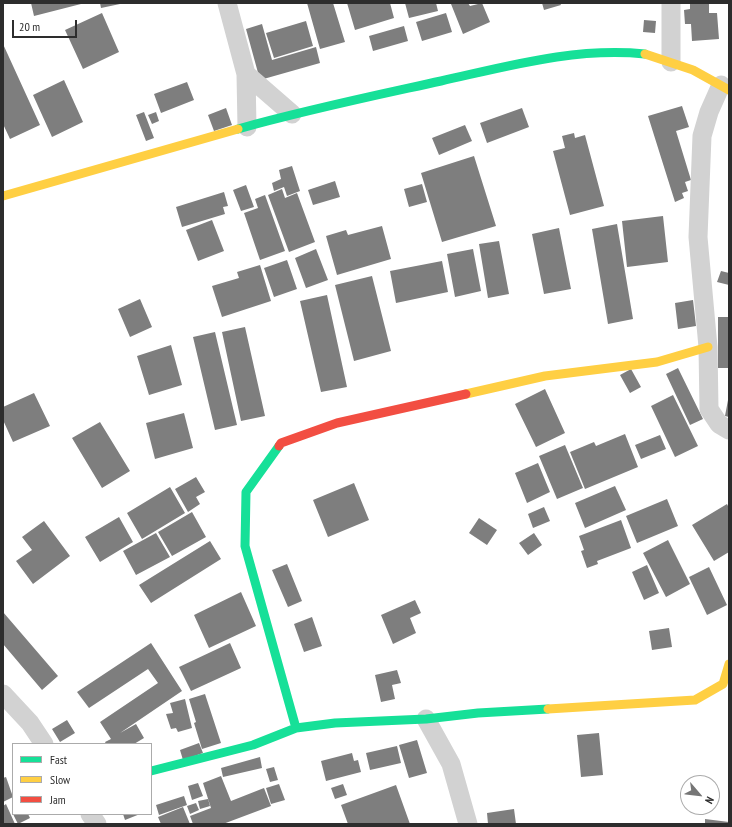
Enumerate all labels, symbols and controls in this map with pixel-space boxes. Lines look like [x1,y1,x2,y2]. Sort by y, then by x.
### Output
scale bar [14,12,79,38]
text: 20 m [19,19,40,34]
legend [12,743,152,815]
text: Fast [50,752,67,767]
text: Slow [50,772,70,787]
north arrow [680,775,720,815]
text: Jam [50,792,66,807]
text: N [702,794,717,806]

